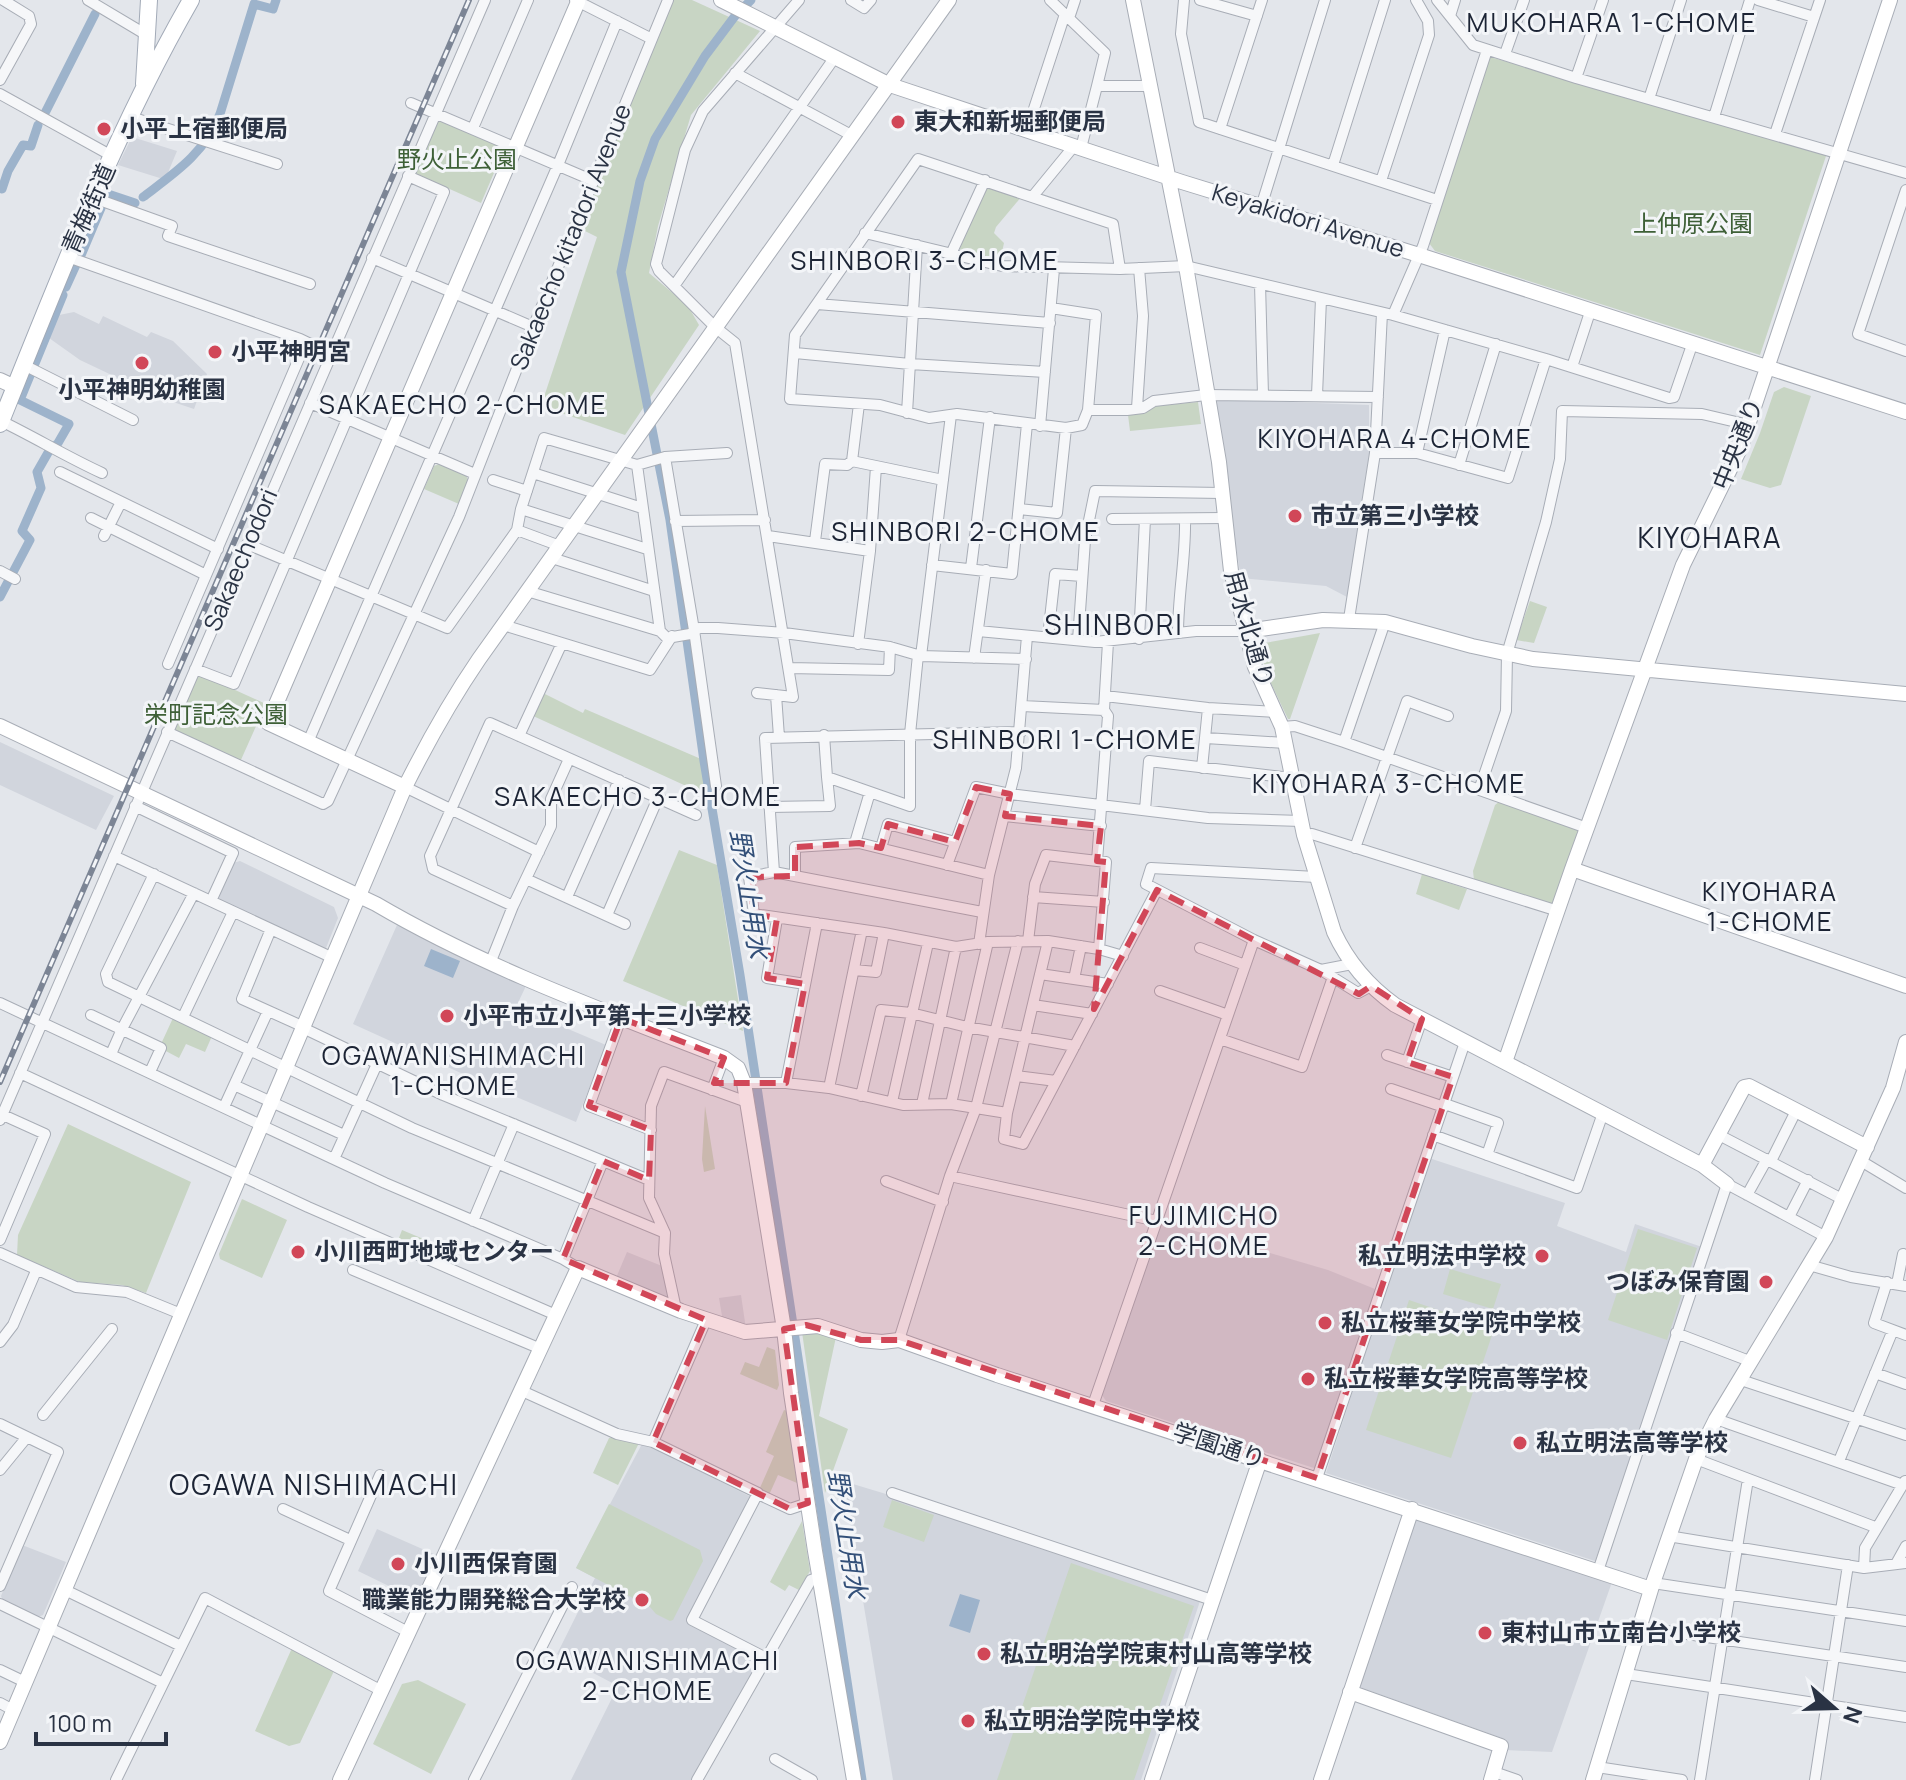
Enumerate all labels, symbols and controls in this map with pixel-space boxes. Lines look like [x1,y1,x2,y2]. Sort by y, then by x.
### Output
district label: MUKOHARA 1-CHOME [1467,4,1757,40]
street label: Sakaecho kitadori Avenue [501,99,638,374]
place label: 東大和新堀郵便局 [914,104,1106,137]
place label: 小平上宿郵便局 [120,111,288,144]
marker: 東大和新堀郵便局 [889,113,907,131]
marker: 小平上宿郵便局 [95,120,113,138]
park label: 野火止公園 [397,142,517,175]
street label: 青梅街道 [53,158,122,259]
street label: Keyakidori Avenue [1208,175,1409,265]
park label: 上仲原公園 [1633,206,1753,239]
district label: SHINBORI 3-CHOME [790,242,1060,278]
place label: 小平神明宮 [231,334,351,367]
marker: 小平神明宮 [206,343,224,361]
marker: 小平神明幼稚園 [133,354,151,372]
place label: 小平神明幼稚園 [58,372,226,405]
district label: SAKAECHO 2-CHOME [319,386,607,422]
street label: 中央通り [1703,393,1770,494]
district label: KIYOHARA 4-CHOME [1257,420,1533,456]
street label: Sakaechodori [195,483,284,636]
place label: 市立第三小学校 [1311,498,1479,531]
marker: 市立第三小学校 [1286,507,1304,525]
district label: SHINBORI 2-CHOME [831,513,1101,549]
district label: KIYOHARA [1637,518,1783,556]
street label: 用水北通り [1218,566,1283,691]
district label: SHINBORI [1044,605,1184,643]
park label: 栄町記念公園 [144,697,288,730]
district label: SHINBORI 1-CHOME [932,721,1198,757]
district label: KIYOHARA 3-CHOME [1252,765,1526,801]
district label: SAKAECHO 3-CHOME [494,778,782,814]
water label: 野火止用水 [722,827,778,964]
district label: KIYOHARA 1-CHOME [1702,873,1838,939]
place label: 小平市立小平第十三小学校 [463,998,751,1031]
marker: 小平市立小平第十三小学校 [438,1007,456,1025]
district label: OGAWANISHIMACHI 1-CHOME [322,1037,586,1103]
district label: FUJIMICHO 2-CHOME [1129,1197,1279,1263]
place label: 小川西町地域センター [314,1234,554,1267]
place label: 私立明法中学校 [1358,1238,1526,1271]
marker: 小川西町地域センター [289,1243,307,1261]
marker: 私立明法中学校 [1533,1247,1551,1265]
place label: つぼみ保育園 [1606,1264,1750,1297]
marker: つぼみ保育園 [1757,1273,1775,1291]
place label: 私立桜華女学院中学校 [1341,1305,1581,1338]
marker: 私立桜華女学院中学校 [1316,1314,1334,1332]
place label: 私立桜華女学院高等学校 [1324,1361,1588,1394]
marker: 私立桜華女学院高等学校 [1299,1370,1317,1388]
street label: 学園通り [1169,1414,1270,1475]
place label: 私立明法高等学校 [1536,1425,1728,1458]
marker: 私立明法高等学校 [1511,1434,1529,1452]
district label: OGAWA NISHIMACHI [169,1465,459,1503]
water label: 野火止用水 [820,1467,876,1604]
place label: 小川西保育園 [414,1546,558,1579]
marker: 小川西保育園 [389,1555,407,1573]
place label: 職業能力開発総合大学校 [362,1582,626,1615]
marker: 職業能力開発総合大学校 [633,1591,651,1609]
place label: 東村山市立南台小学校 [1501,1615,1741,1648]
marker: 東村山市立南台小学校 [1476,1624,1494,1642]
place label: 私立明治学院東村山高等学校 [1000,1636,1312,1669]
district label: OGAWANISHIMACHI 2-CHOME [516,1642,780,1708]
marker: 私立明治学院東村山高等学校 [975,1645,993,1663]
north arrow [1794,1668,1874,1748]
scale bar [36,1696,166,1746]
text: N [1836,1702,1870,1727]
place label: 私立明治学院中学校 [984,1703,1200,1736]
text: 100 m [48,1706,112,1739]
marker: 私立明治学院中学校 [959,1712,977,1730]

